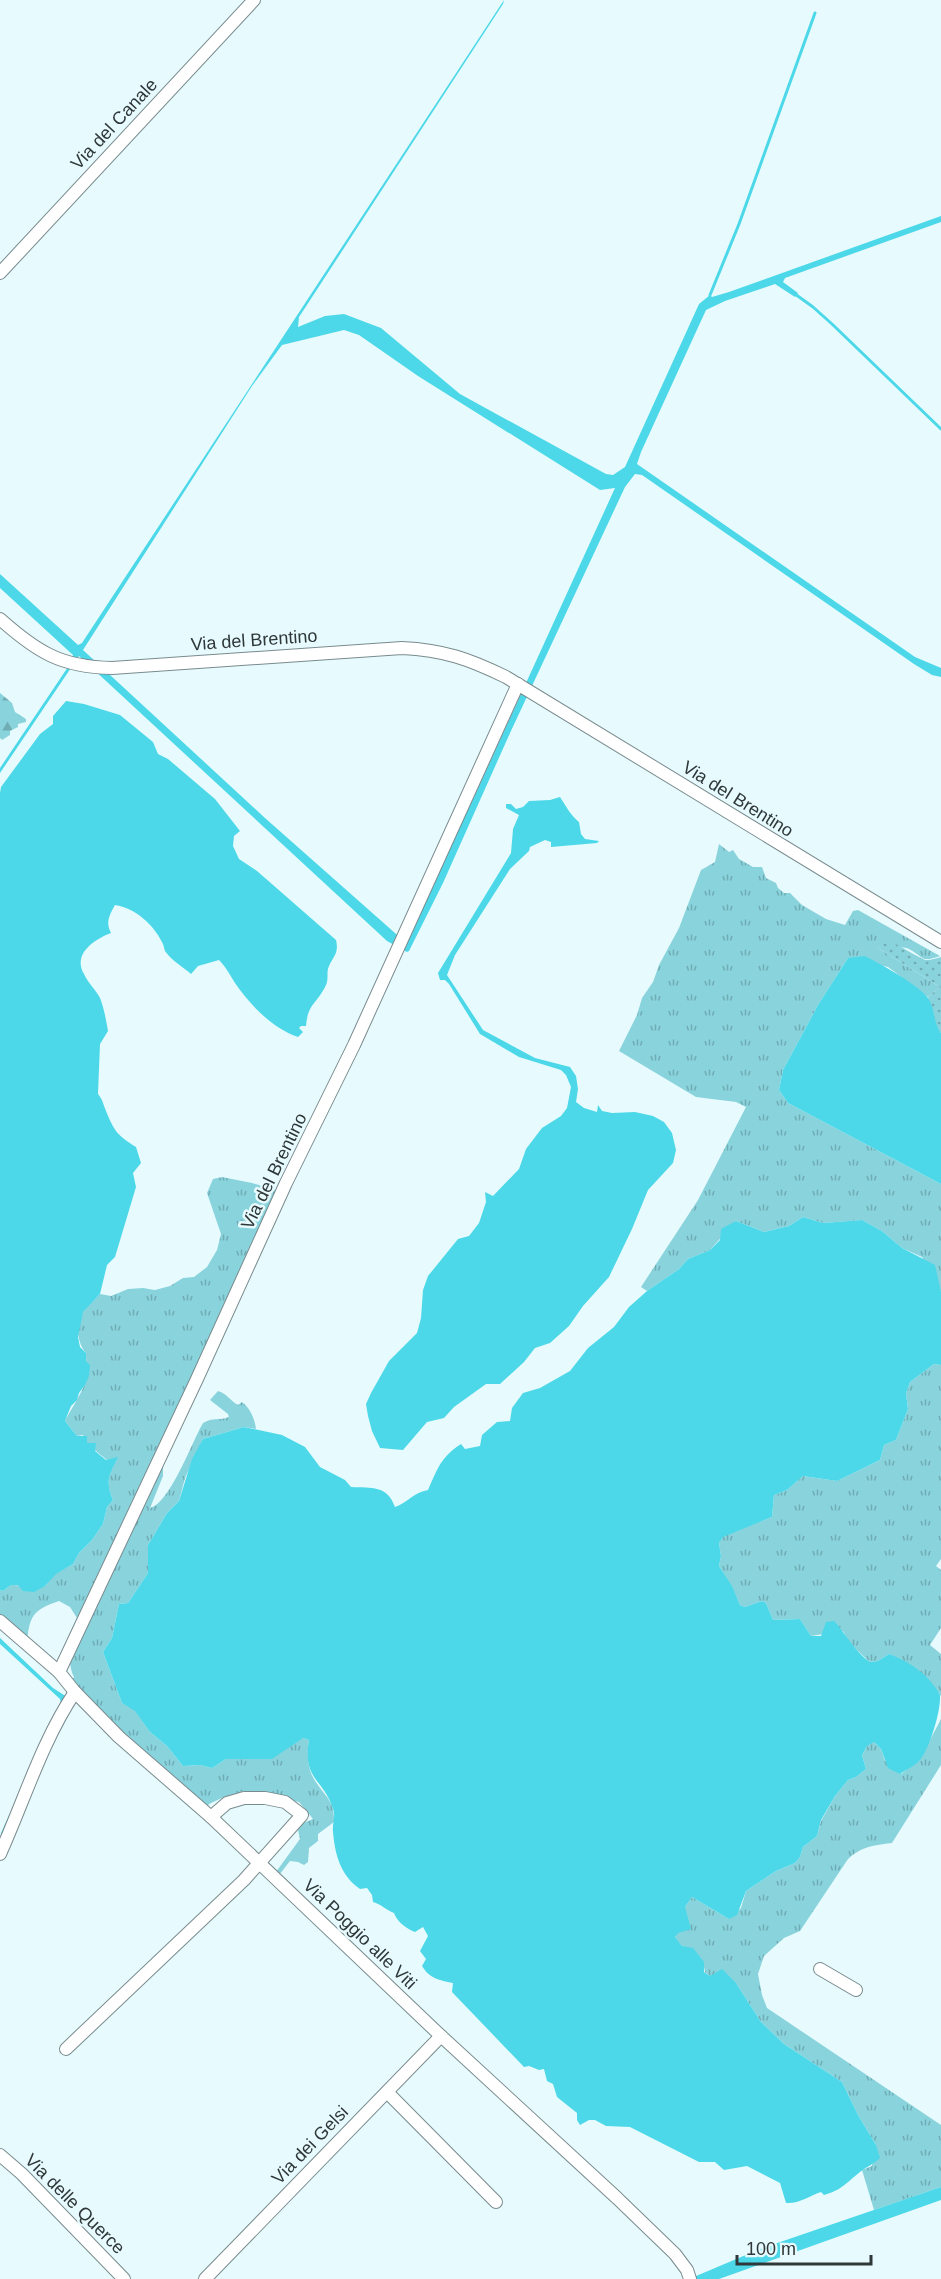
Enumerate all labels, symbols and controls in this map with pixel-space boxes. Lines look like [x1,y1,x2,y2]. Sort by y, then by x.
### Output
street label: Via del Canale [67,74,161,174]
street label: Via del Brentino [190,626,318,654]
street label: Via del Brentino [679,757,797,841]
street label: Via del Brentino [237,1110,311,1232]
street label: Via Poggio alle Viti [299,1875,421,1993]
street label: Via dei Gelsi [268,2102,352,2188]
street label: Via delle Querce [21,2150,129,2258]
scale bar [737,2228,870,2266]
text: 100 m [746,2239,796,2259]

